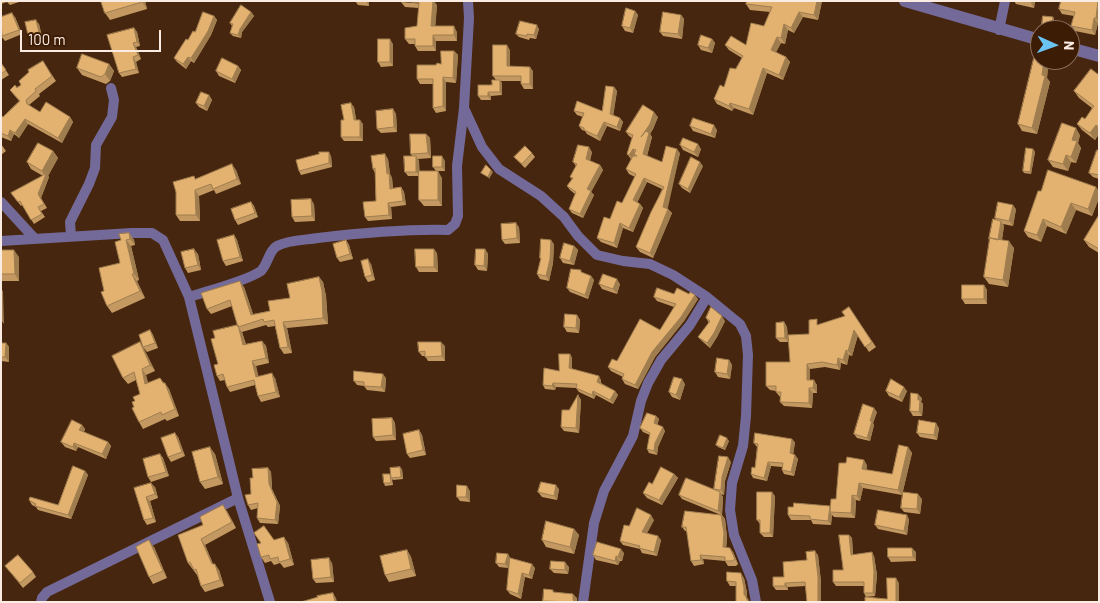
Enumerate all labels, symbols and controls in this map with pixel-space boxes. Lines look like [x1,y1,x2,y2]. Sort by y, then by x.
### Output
scale bar [22,20,164,52]
north arrow [1030,20,1080,70]
text: 100 m [28,30,66,48]
text: N [1061,41,1078,50]

